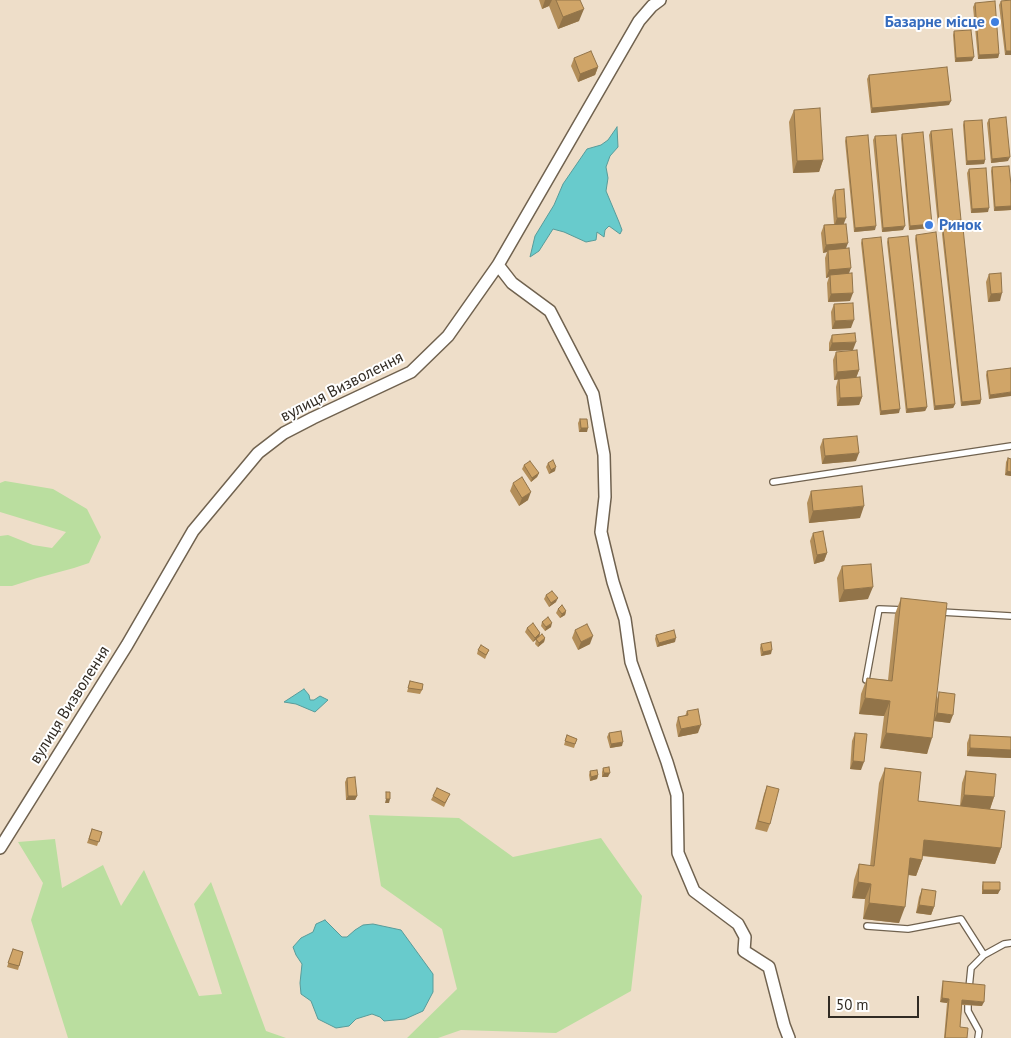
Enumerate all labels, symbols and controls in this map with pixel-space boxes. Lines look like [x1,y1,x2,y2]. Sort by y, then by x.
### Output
place label: Базарне місце [885,12,985,32]
marker: Базарне місце [989,16,1001,28]
place label: Ринок [939,215,982,235]
marker: Ринок [923,219,935,231]
street label: вулиця Визволення [277,348,407,426]
street label: вулиця Визволення [26,643,114,767]
scale bar [831,986,922,1018]
text: 50 m [836,995,869,1014]

